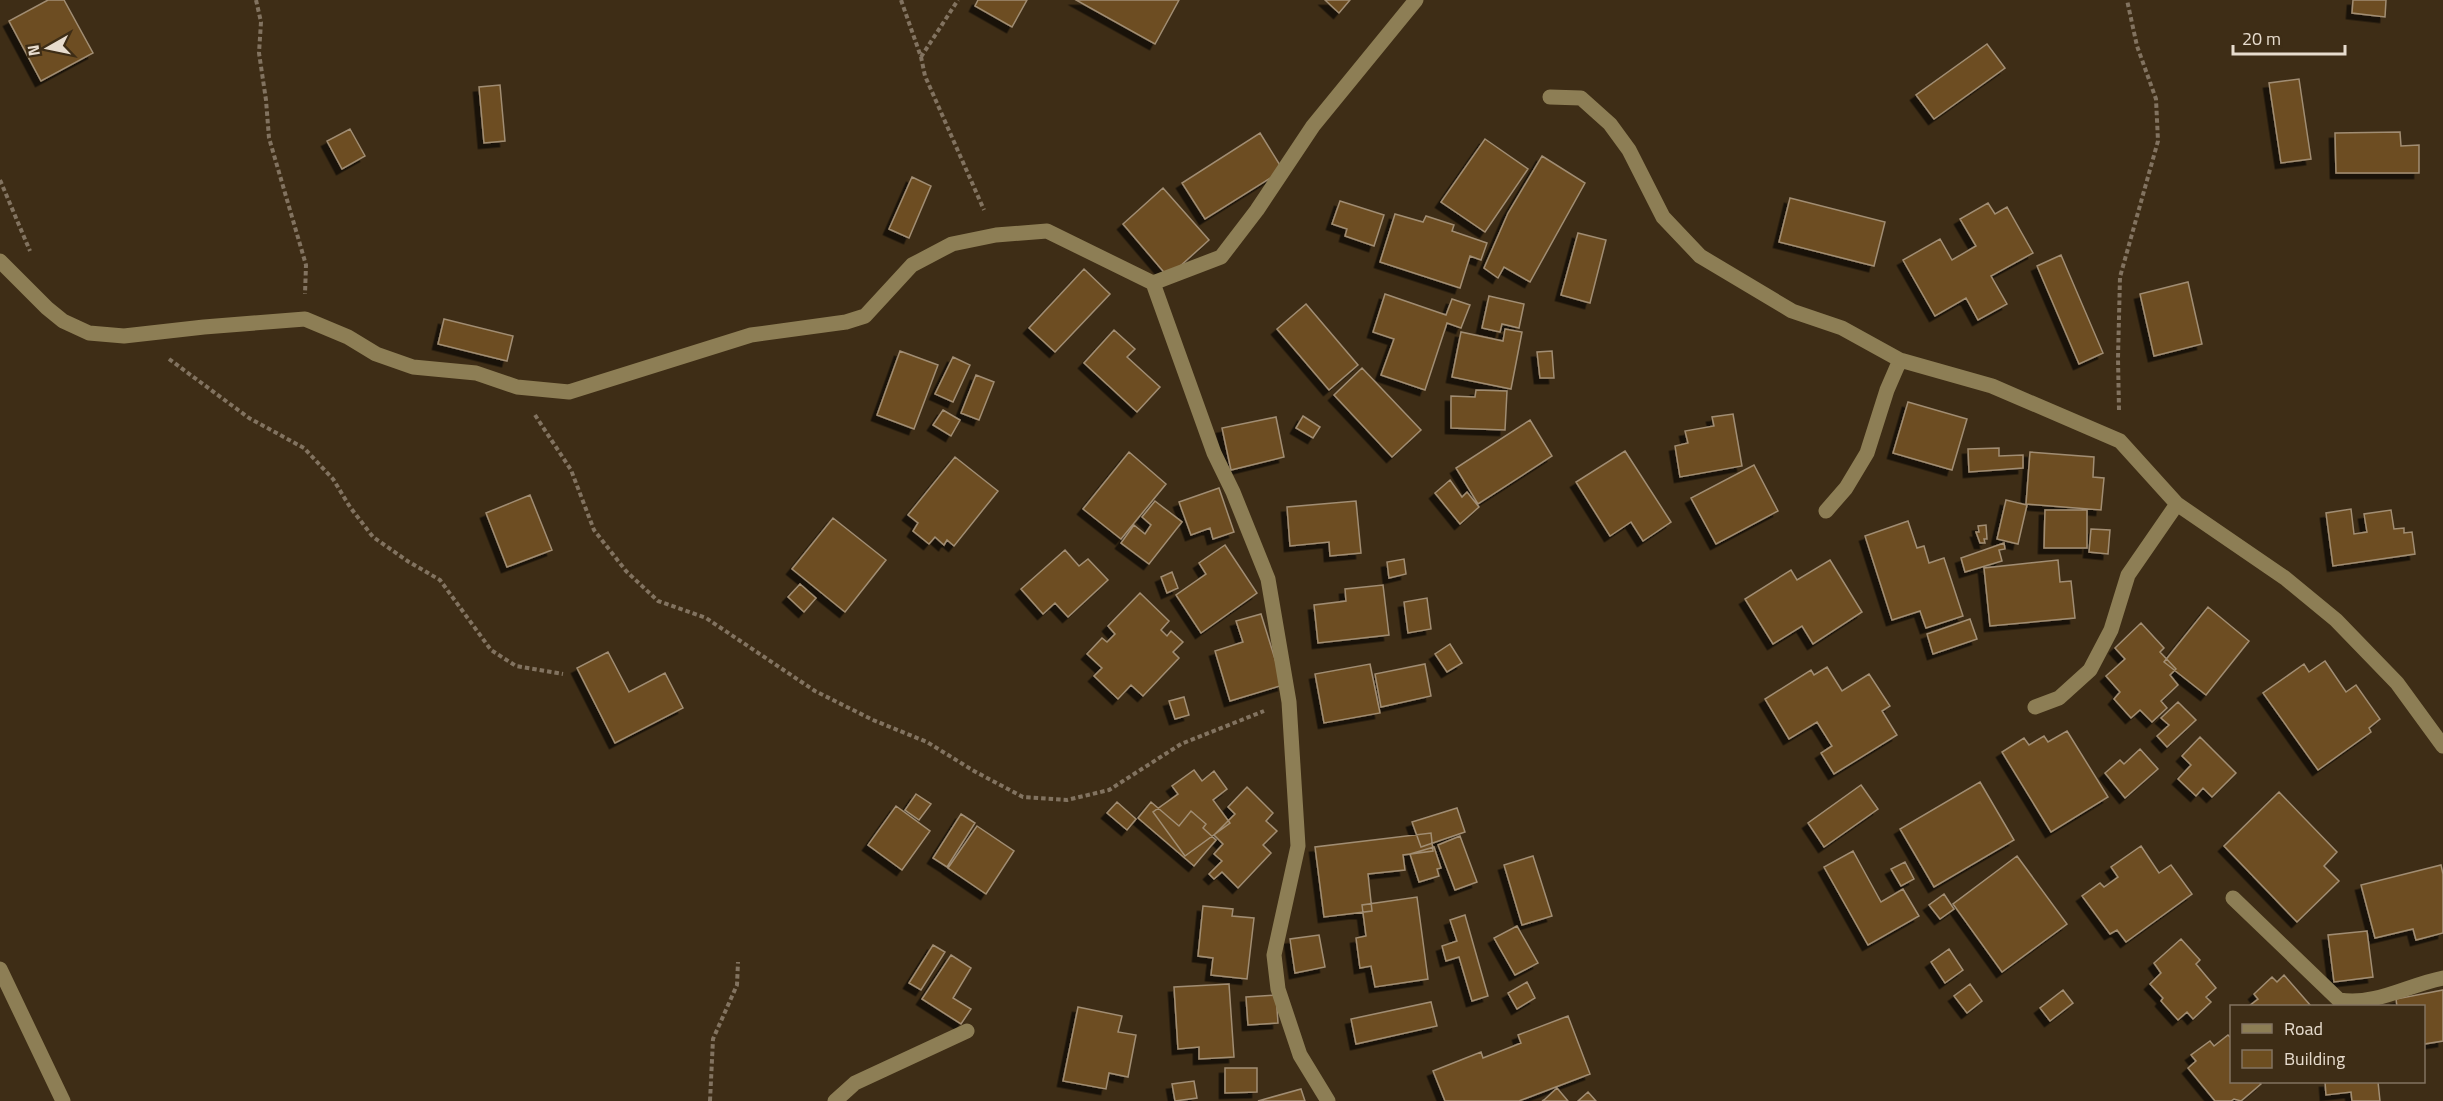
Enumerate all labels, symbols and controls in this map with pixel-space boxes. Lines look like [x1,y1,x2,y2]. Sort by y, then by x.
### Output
north arrow [18,18,78,78]
scale bar [2233,18,2346,56]
text: 20 m [2242,25,2281,52]
text: N [20,43,46,58]
legend [2230,1005,2425,1083]
text: Road [2284,1015,2323,1042]
text: Building [2284,1045,2345,1072]

